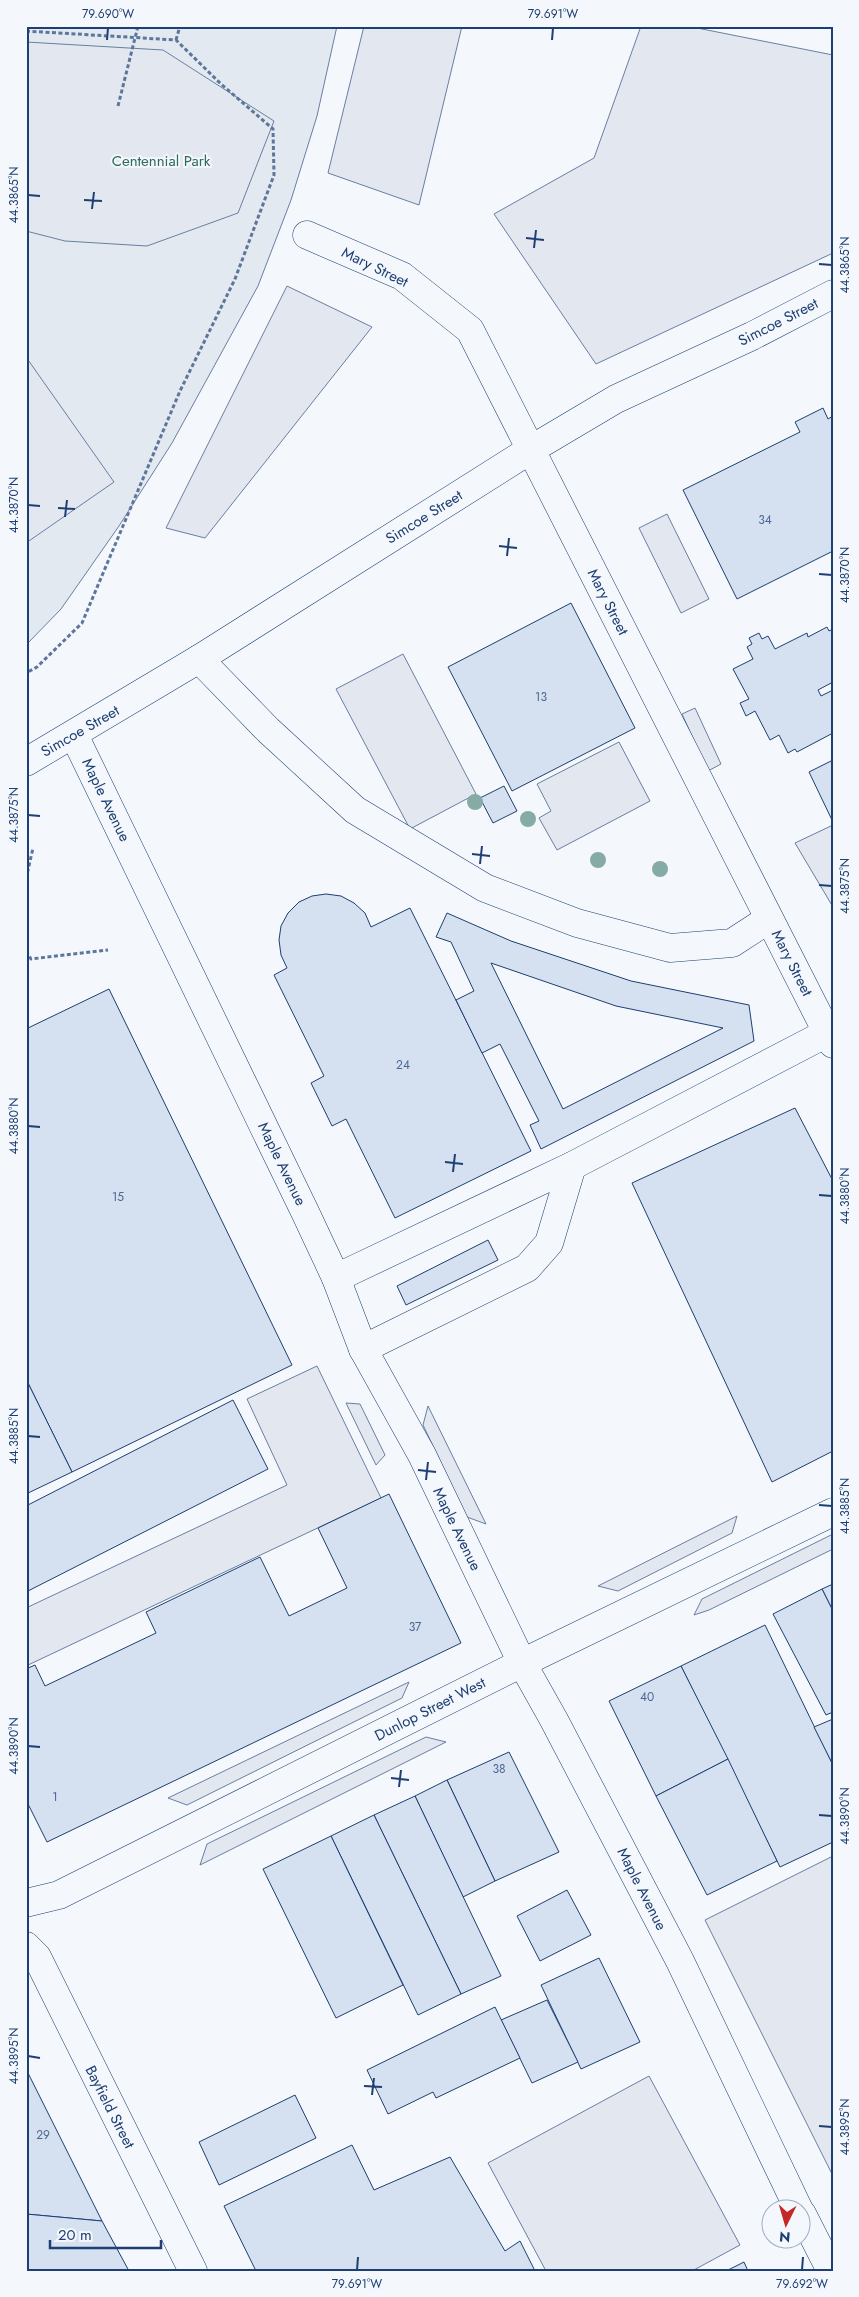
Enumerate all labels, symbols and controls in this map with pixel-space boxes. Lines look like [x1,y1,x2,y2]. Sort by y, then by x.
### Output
text: 79.690°W [82,5,134,23]
text: 79.691°W [528,5,578,23]
park label: Centennial Park [112,150,211,172]
text: 44.3865°N [5,166,23,224]
text: 44.3865°N [836,236,854,294]
street label: Mary Street [338,241,412,293]
street label: Simcoe Street [734,292,822,352]
text: 44.3870°N [5,477,23,533]
street label: Simcoe Street [381,484,467,549]
house number: 34 [758,511,772,529]
text: 44.3870°N [836,547,854,603]
street label: Mary Street [582,565,634,639]
house number: 13 [535,688,547,706]
street label: Simcoe Street [37,699,124,762]
street label: Maple Avenue [76,755,136,846]
text: 44.3875°N [5,787,23,843]
text: 44.3875°N [836,858,854,914]
street label: Mary Street [766,926,818,1000]
house number: 24 [396,1056,410,1074]
text: 44.3880°N [5,1097,23,1155]
street label: Maple Avenue [252,1119,312,1210]
text: 44.3880°N [836,1167,854,1225]
house number: 15 [112,1188,124,1206]
text: 44.3885°N [5,1408,23,1464]
text: 44.3885°N [836,1478,854,1534]
street label: Maple Avenue [427,1484,487,1575]
house number: 37 [409,1618,422,1636]
street label: Dunlop Street West [371,1671,490,1746]
house number: 40 [640,1688,654,1706]
text: 44.3890°N [5,1717,23,1775]
house number: 38 [492,1760,506,1778]
text: 44.3890°N [836,1787,854,1845]
house number: 1 [52,1788,58,1806]
street label: Maple Avenue [612,1844,672,1934]
text: 44.3895°N [5,2027,23,2085]
street label: Bayfield Street [80,2062,140,2153]
text: 44.3895°N [836,2098,854,2156]
house number: 29 [36,2126,50,2144]
north arrow [762,2200,812,2250]
scale bar [50,2217,161,2249]
text: 20 m [58,2224,92,2246]
text: N [778,2227,791,2247]
text: 79.691°W [332,2275,382,2293]
text: 79.692°W [776,2275,828,2293]

